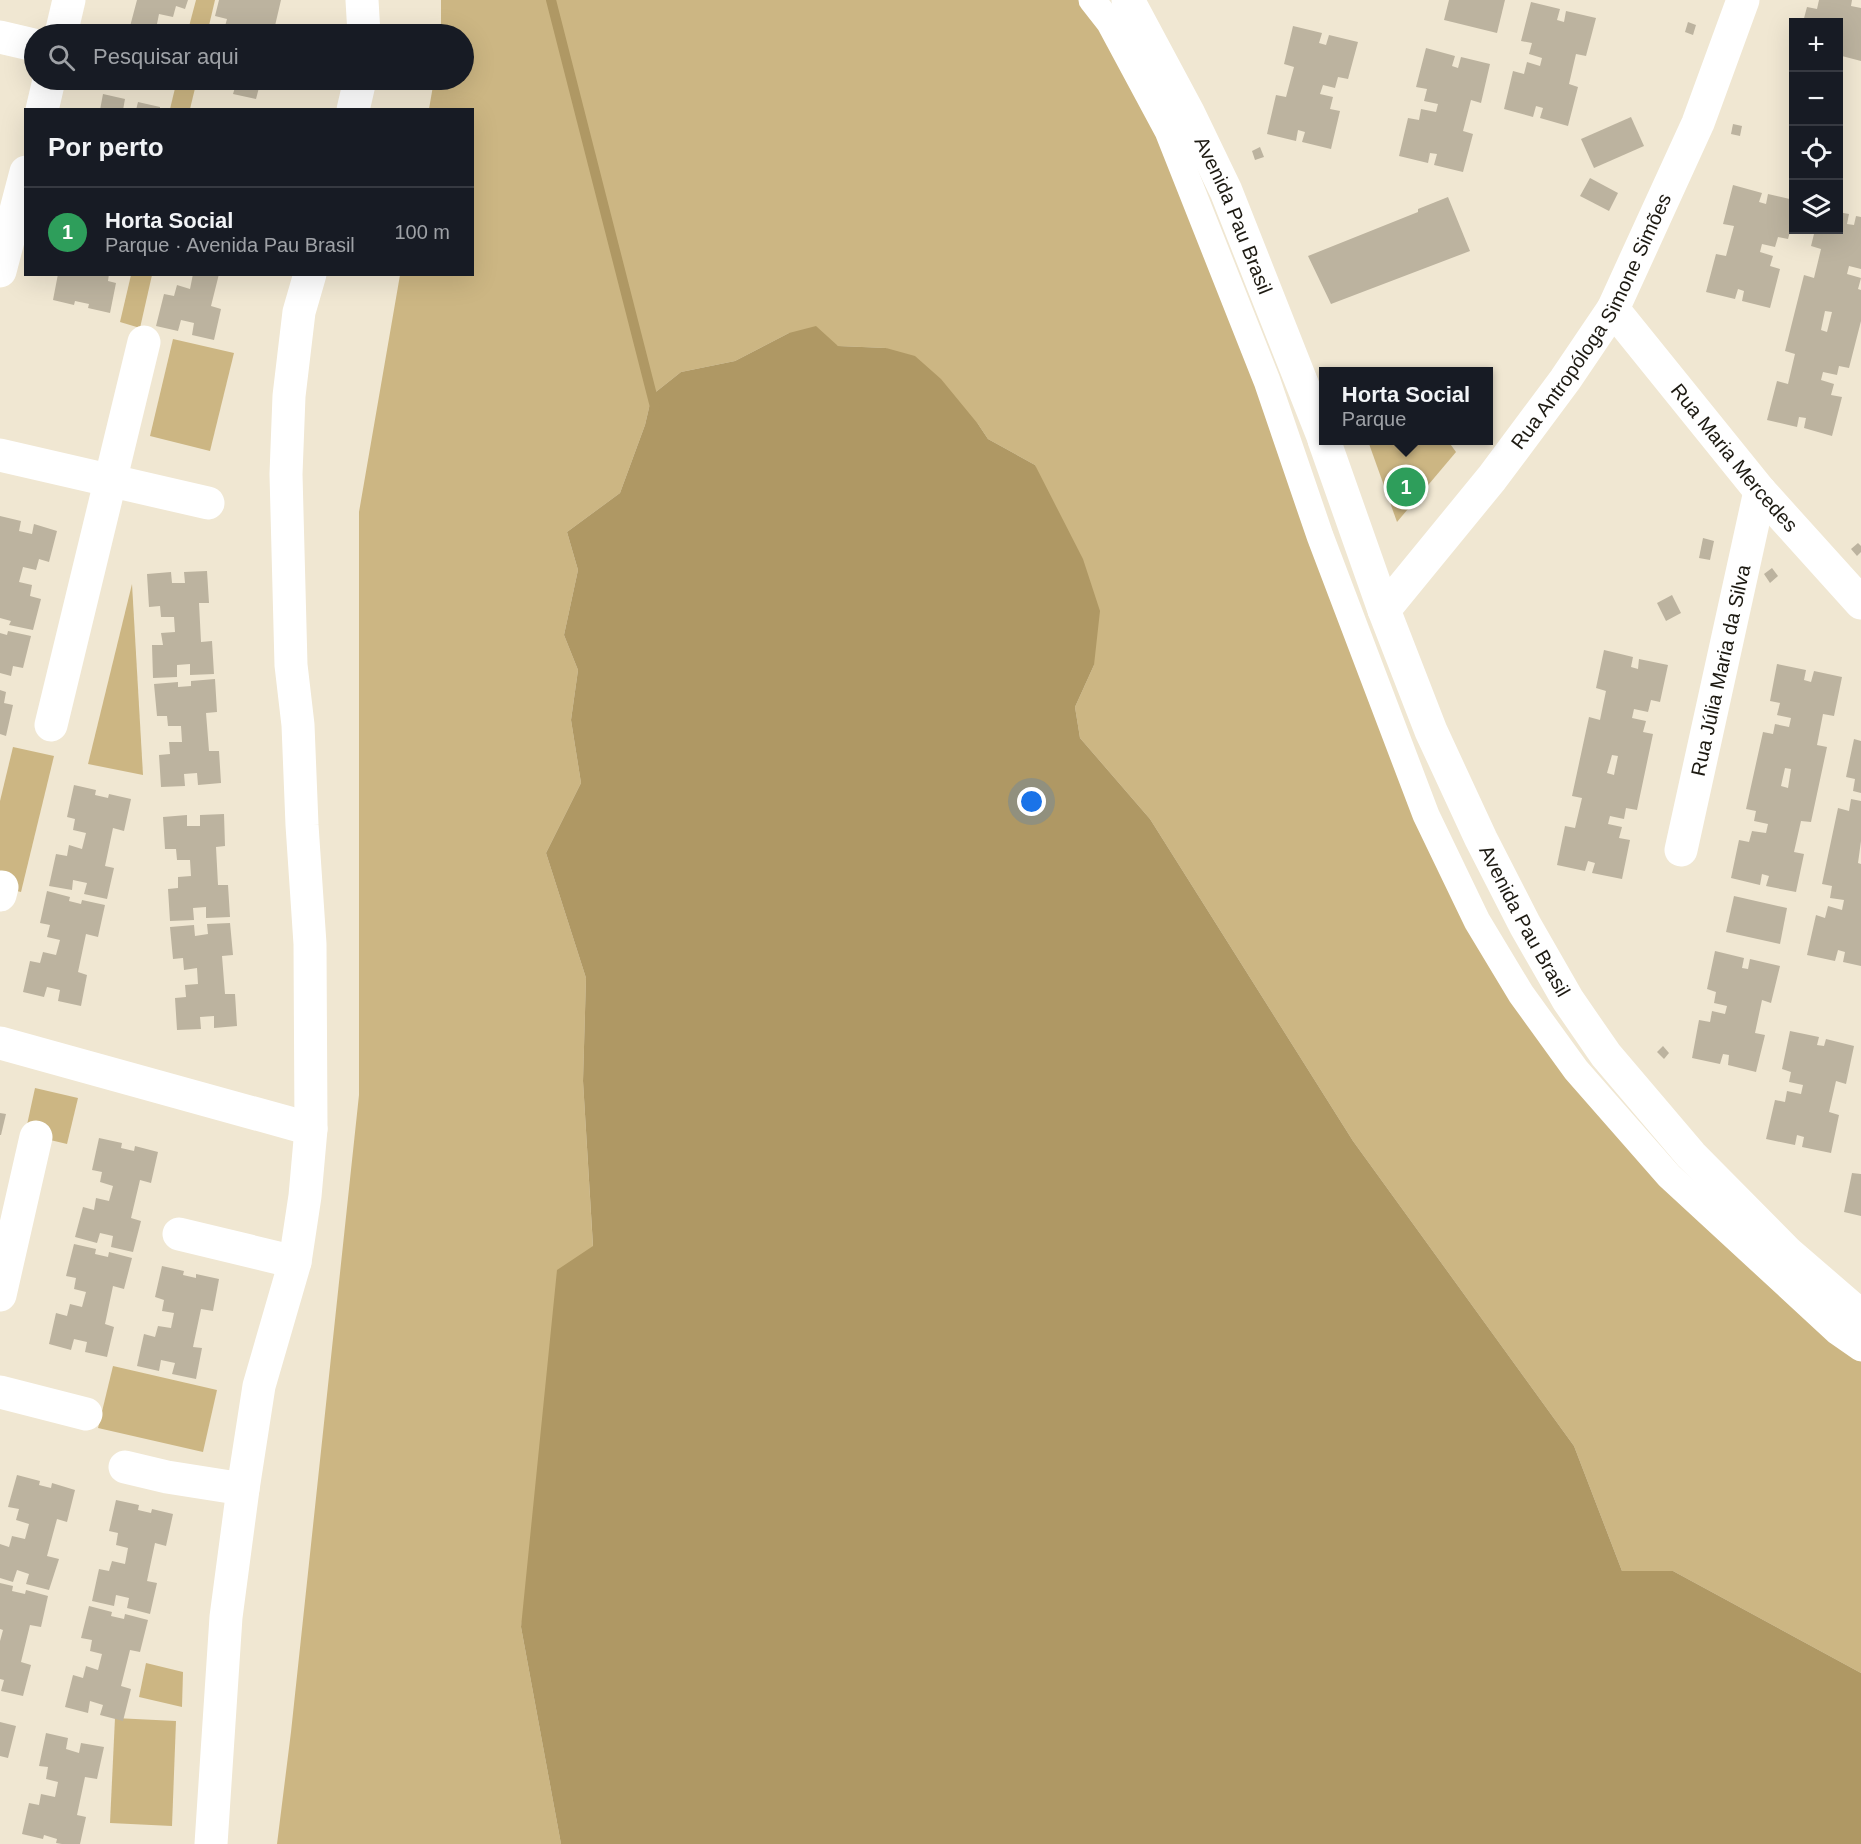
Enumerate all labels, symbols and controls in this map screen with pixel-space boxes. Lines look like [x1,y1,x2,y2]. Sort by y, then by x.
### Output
map controls [1789,18,1843,234]
button: + [1789,18,1843,72]
search box [24,24,474,90]
icon: search [45,41,78,74]
text: Pesquisar aqui [93,44,239,69]
button: − [1789,72,1843,126]
button: locate [1789,126,1843,180]
text: Por perto [48,132,164,162]
street label: Avenida Pau Brasil [1190,133,1277,297]
button: layers [1789,180,1843,234]
street label: Rua Antropóloga Simone Simões [1507,190,1675,453]
text: Horta Social [105,208,233,233]
text: 1 [62,221,73,243]
text: 100 m [394,221,450,243]
text: Parque · Avenida Pau Brasil [105,234,355,256]
popup [1319,367,1493,445]
street label: Rua Maria Mercedes [1667,379,1802,536]
text: Horta Social [1342,382,1470,407]
text: Parque [1342,408,1406,430]
pin: 1 [1386,464,1426,510]
street label: Rua Júlia Maria da Silva [1687,562,1755,778]
your location [1017,787,1046,816]
street label: Avenida Pau Brasil [1475,842,1575,1000]

